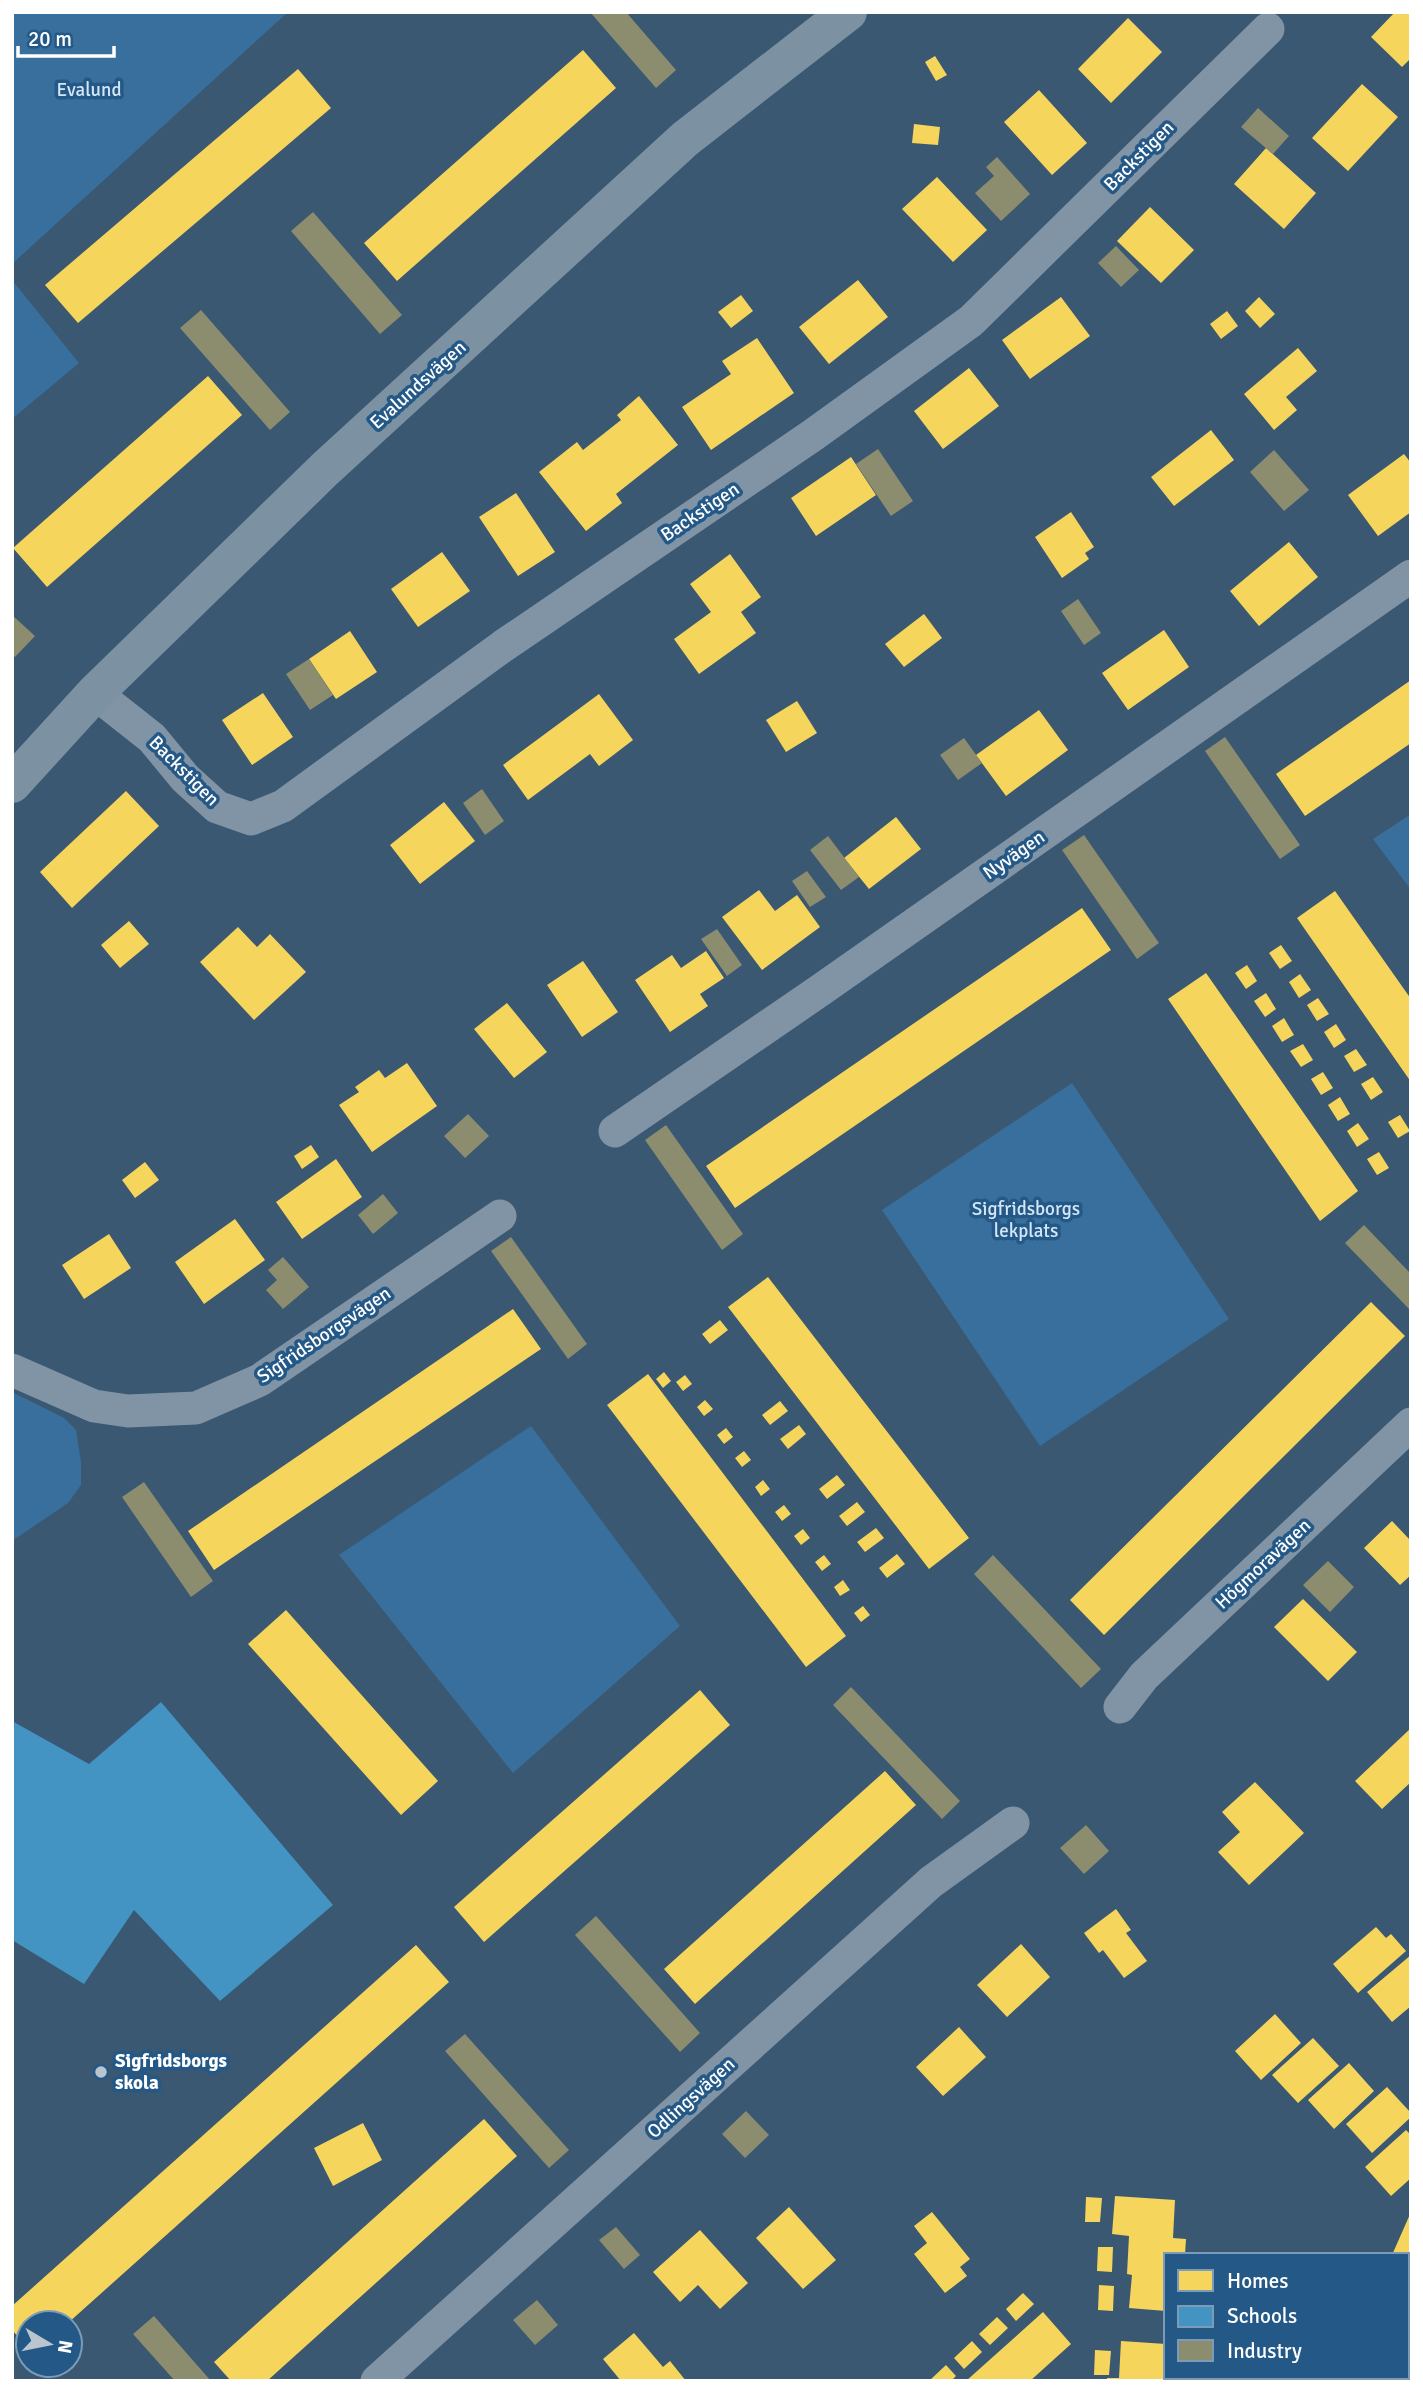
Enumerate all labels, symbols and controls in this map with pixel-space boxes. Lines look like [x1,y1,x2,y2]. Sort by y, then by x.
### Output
scale bar [18,14,114,58]
text: 20 m [28,26,72,52]
park label: Evalund [57,78,121,102]
street label: Backstigen [1099,116,1179,196]
street label: Evalundsvägen [365,336,471,434]
street label: Backstigen [656,477,744,547]
street label: Backstigen [144,731,224,811]
street label: Nyvägen [978,825,1050,885]
park label: Sigfridsborgs lekplats [972,1197,1080,1243]
street label: Sigfridsborgsvägen [252,1281,396,1389]
street label: Högmoravägen [1210,1514,1316,1614]
place label: Sigfridsborgs skola [115,2049,227,2095]
street label: Odlingsvägen [642,2052,740,2144]
marker: Sigfridsborgs skola [93,2064,109,2080]
legend [1164,2253,1409,2379]
text: Homes [1227,2268,1289,2294]
text: Schools [1227,2303,1297,2329]
north arrow [14,2309,84,2379]
text: N [52,2338,78,2355]
text: Industry [1227,2338,1302,2364]

